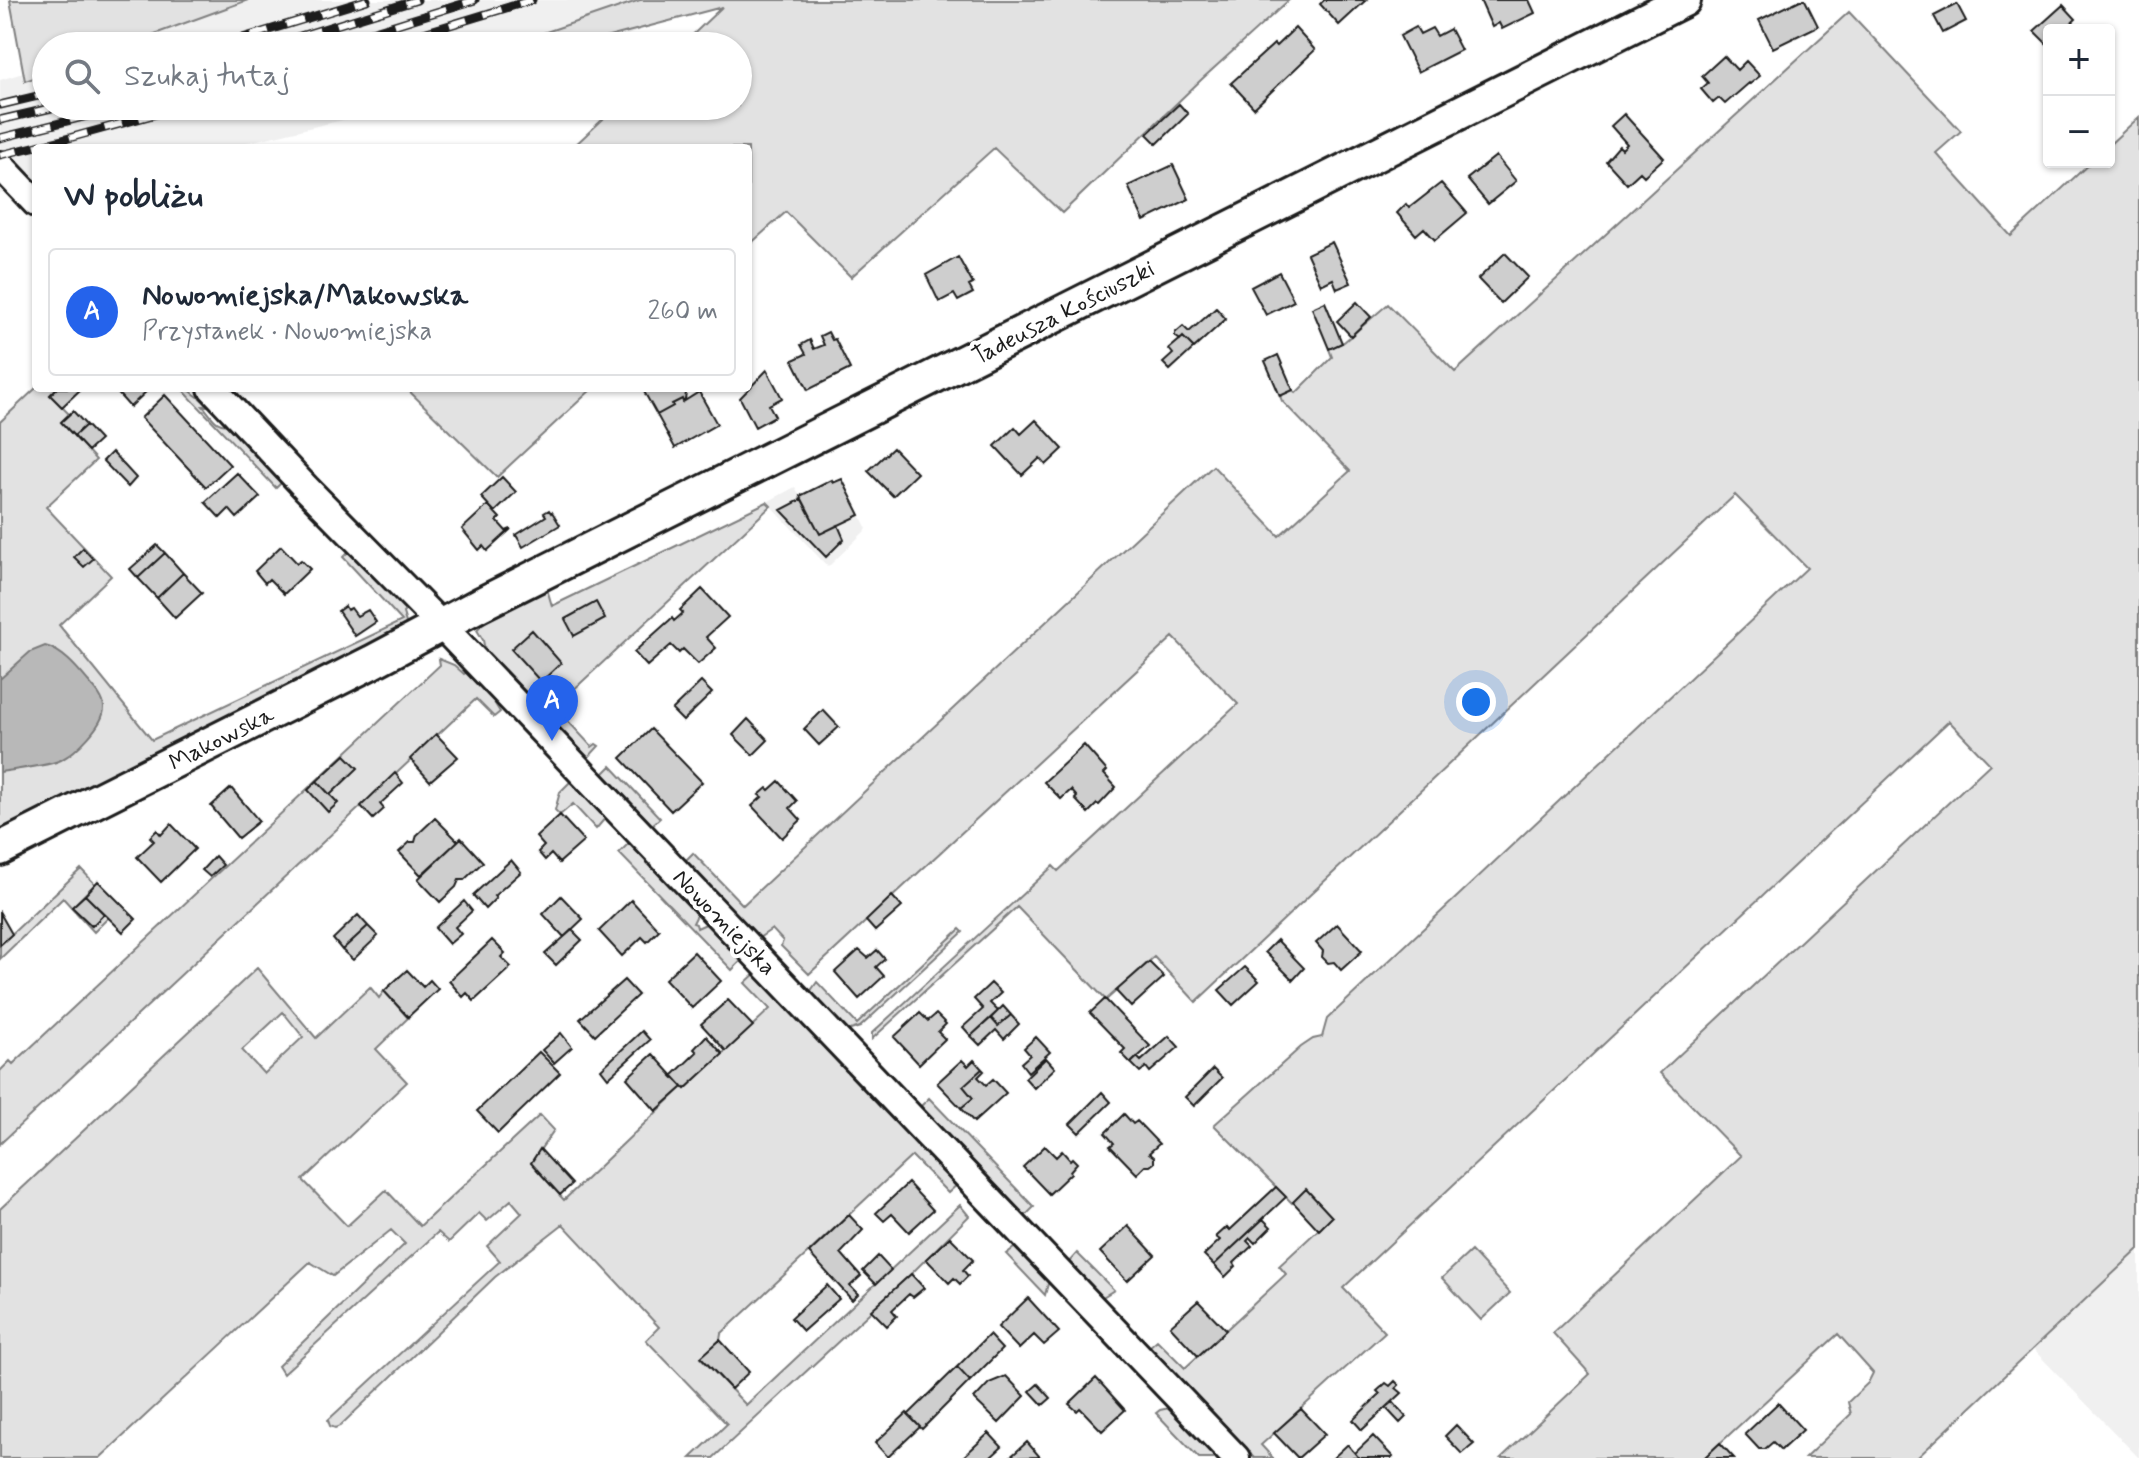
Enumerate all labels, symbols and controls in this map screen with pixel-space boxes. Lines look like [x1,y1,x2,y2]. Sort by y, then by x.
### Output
map controls [2043,24,2115,168]
button: + [2043,24,2115,96]
search box [32,32,752,120]
icon: search [60,54,104,98]
text: Szukaj tutaj [124,57,290,96]
button: − [2043,96,2115,168]
text: W pobliżu [64,174,203,219]
street label: Tadeusza Kościuszki [967,254,1160,373]
text: Nowomiejska/Makowska [142,276,468,315]
text: A [83,295,101,329]
text: 260 m [648,295,718,329]
text: Przystanek · Nowomiejska [142,315,432,349]
pin: A [526,675,578,741]
your location [1456,682,1496,722]
street label: Makowska [164,699,280,779]
street label: Nowomiejska [665,863,783,983]

